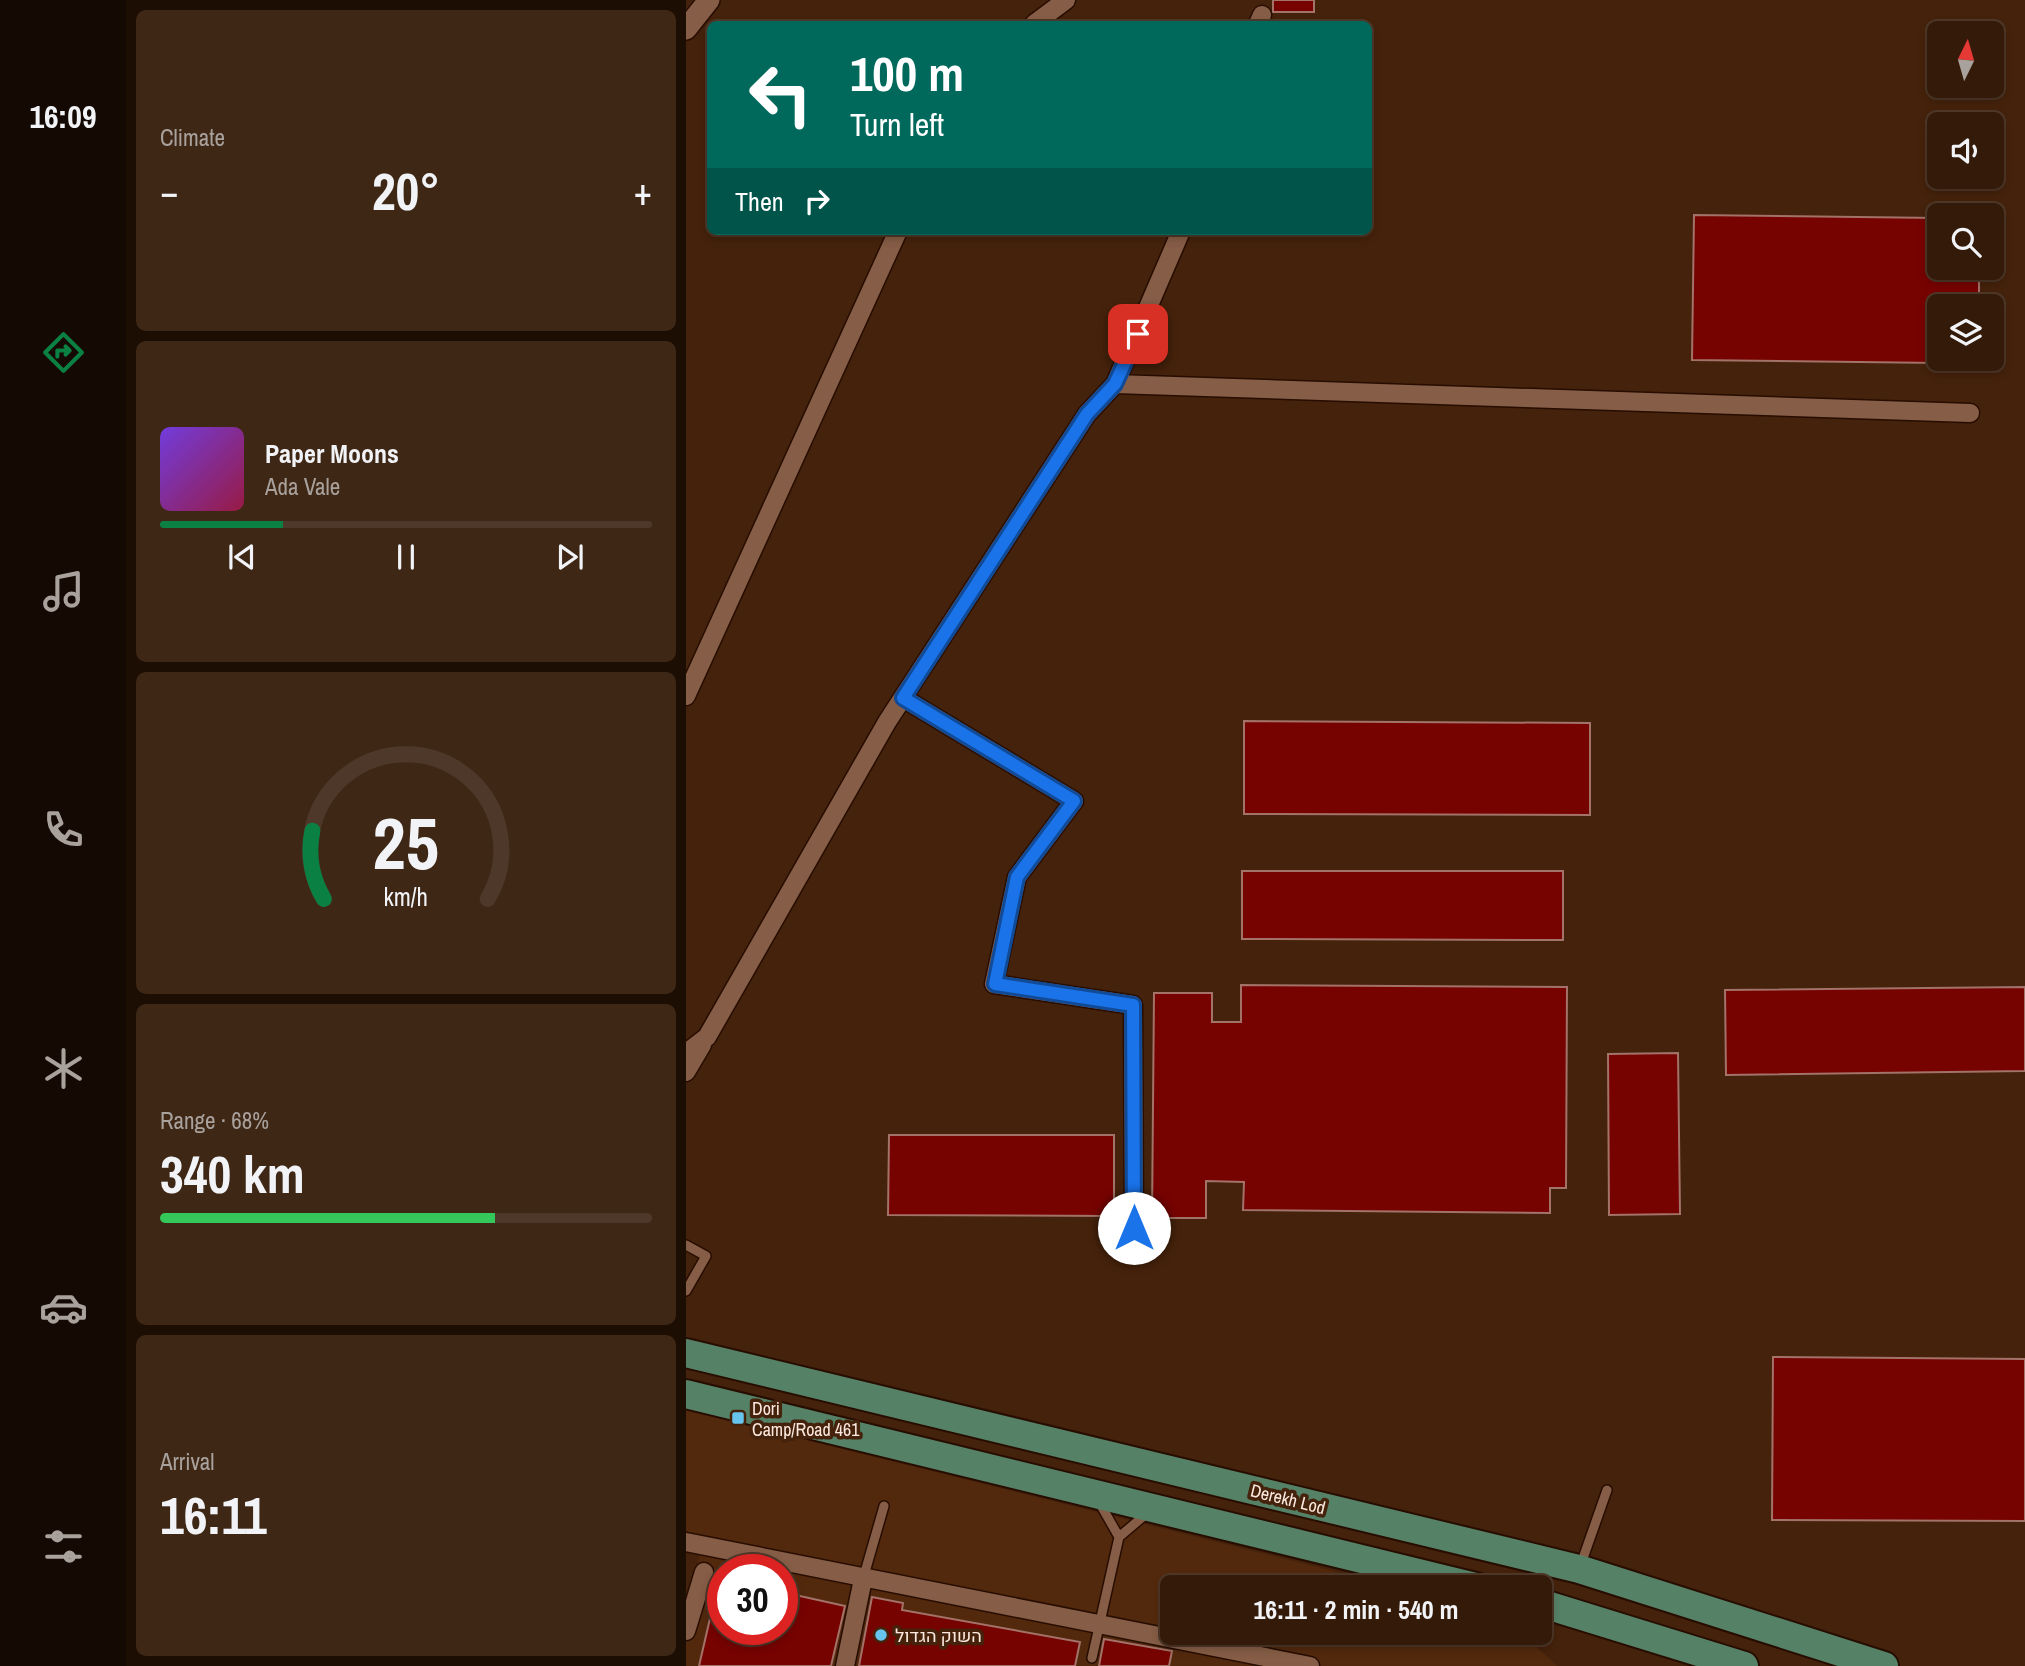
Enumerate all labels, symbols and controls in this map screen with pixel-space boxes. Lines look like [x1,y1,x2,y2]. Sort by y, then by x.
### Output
north arrow [1927,21,2004,98]
map controls [1927,21,2004,371]
text: 100 m [850,40,964,106]
icon: left [735,49,826,140]
text: 16:09 [29,95,97,138]
text: Turn left [850,103,944,146]
button: sound [1927,112,2004,189]
text: Climate [160,122,225,153]
text: 20° [372,156,440,226]
text: − [160,166,178,217]
text: + [634,166,652,217]
icon: right [798,182,836,220]
text: Then [735,184,784,219]
button: search [1927,203,2004,280]
button: layers [1927,294,2004,371]
pin [1108,304,1168,364]
icon: arrive [1119,315,1157,353]
icon: directions [39,328,88,377]
text: Paper Moons [265,436,399,471]
text: Ada Vale [265,471,340,502]
icon: previous [223,538,261,576]
icon: pause [387,538,425,576]
icon: next [551,538,589,576]
icon: music [39,567,88,616]
text: 25 [373,794,439,892]
icon: phone [39,805,88,854]
text: km/h [384,880,428,914]
icon: climate [39,1044,88,1093]
text: Range · 68% [160,1105,269,1136]
text: 340 km [160,1139,305,1209]
position arrow [1097,1191,1171,1265]
icon: car [39,1283,88,1332]
place label: Dori Camp/Road 461 [752,1396,860,1442]
marker: Dori Camp/Road 461 [730,1410,746,1426]
text: Arrival [160,1446,215,1477]
street label: Derekh Lod [1248,1478,1328,1520]
text: 16:11 [160,1480,267,1550]
icon: filters [39,1522,88,1571]
speed limit sign: 30 [707,1554,798,1645]
text: 16:11 · 2 min · 540 m [1253,1592,1459,1627]
place label: השוק הגדול [895,1623,982,1648]
marker: השוק הגדול [873,1627,889,1643]

